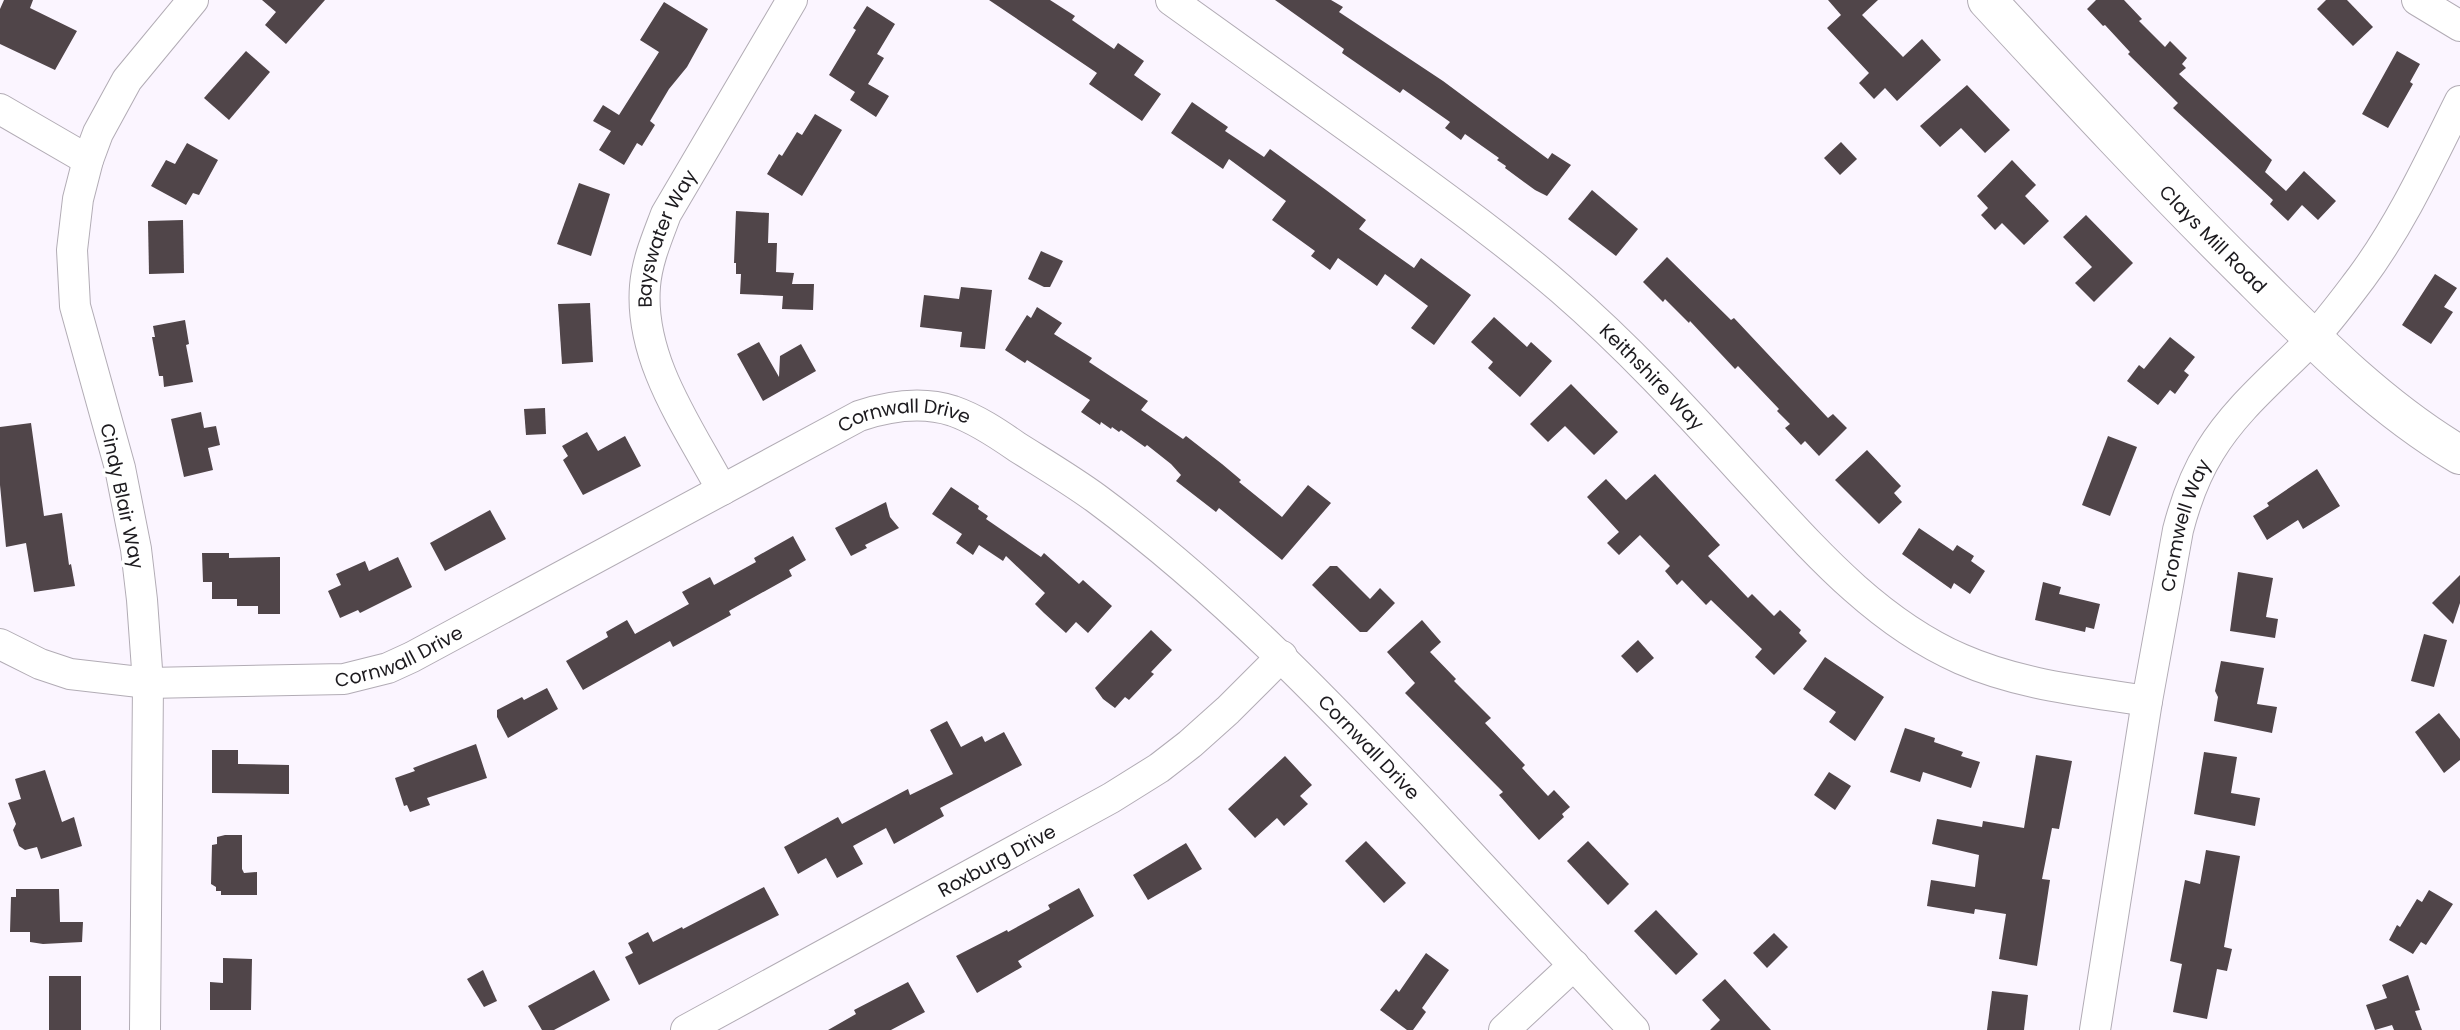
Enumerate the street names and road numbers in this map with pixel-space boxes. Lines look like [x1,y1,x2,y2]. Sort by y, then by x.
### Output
street label: Bayswater Way [631,164,703,308]
street label: Clays Mill Road [2153,179,2273,299]
street label: Keithshire Way [1594,317,1711,436]
street label: Cornwall Drive [832,392,975,439]
street label: Cindy Blair Way [93,421,151,572]
street label: Cromwell Way [2154,454,2217,594]
street label: Cornwall Drive [334,619,467,693]
street label: Cornwall Drive [1312,688,1426,806]
street label: Roxburg Drive [933,817,1060,904]

